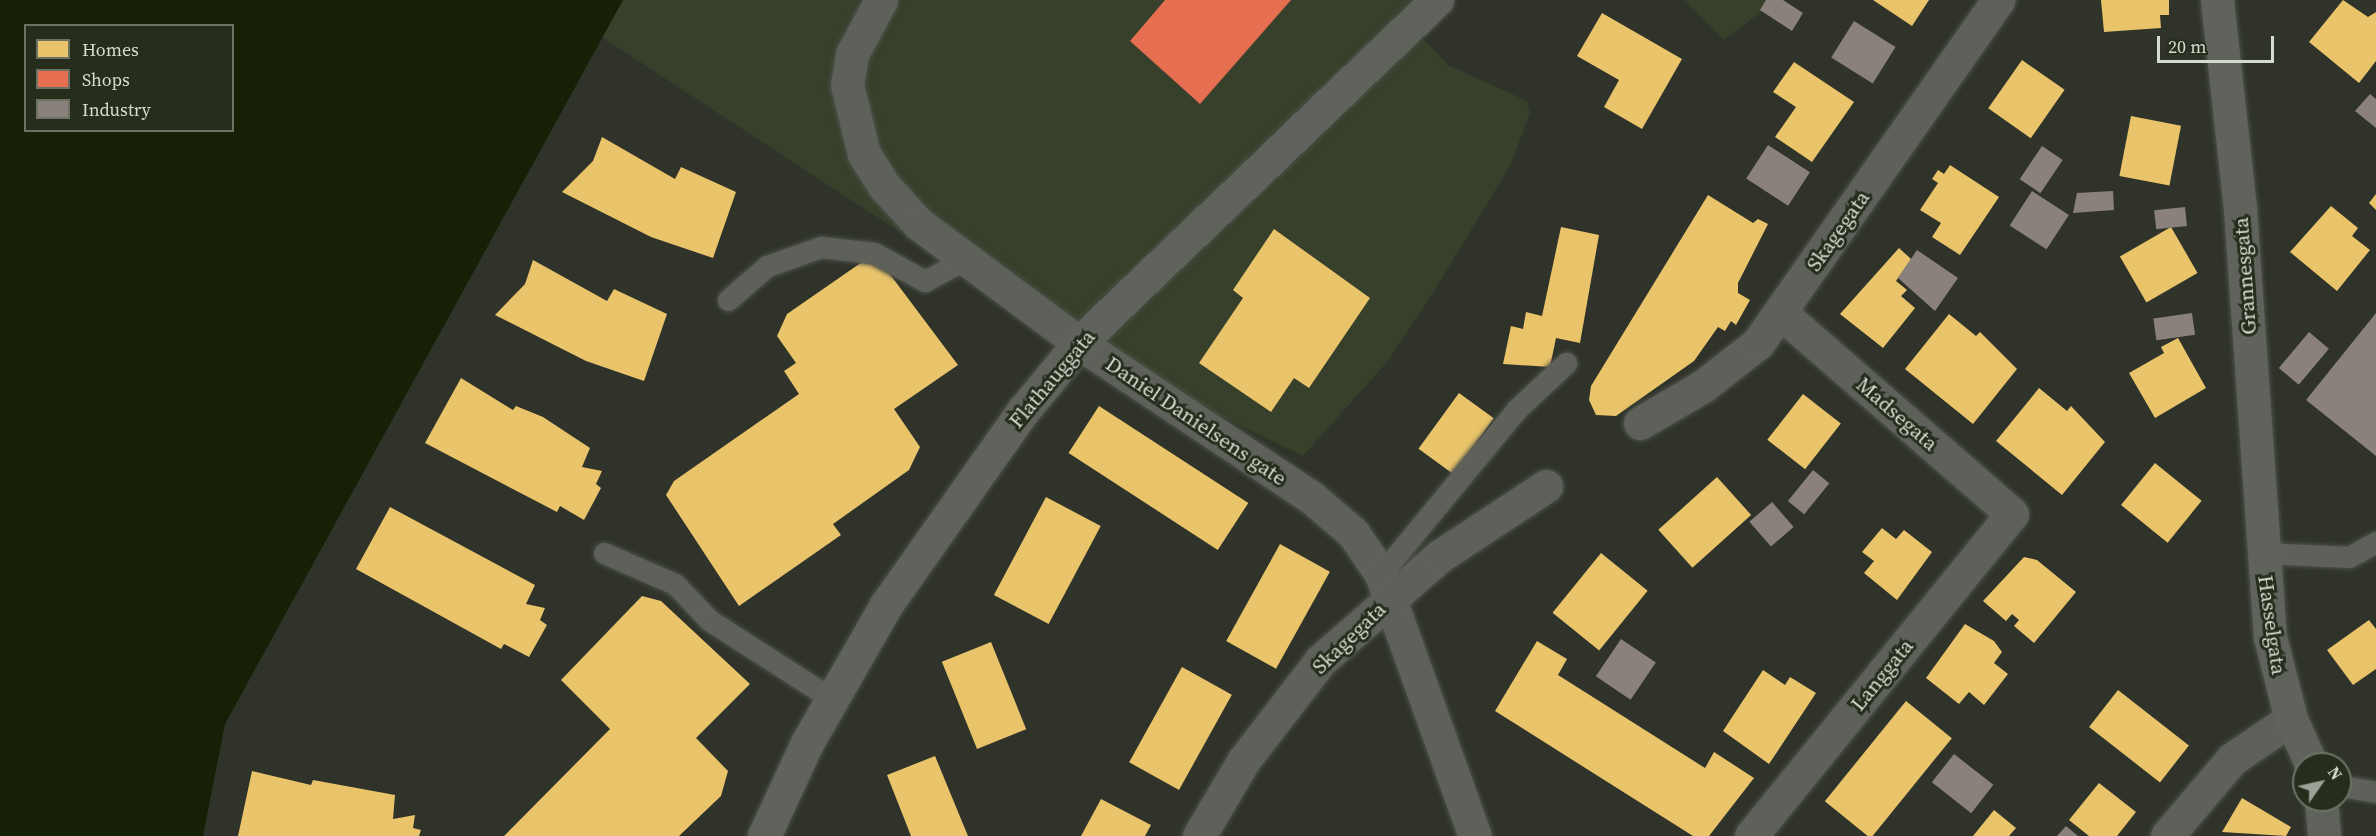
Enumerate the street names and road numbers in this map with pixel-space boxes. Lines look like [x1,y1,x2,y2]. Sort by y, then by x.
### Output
street label: Skagegata [1801,186,1875,276]
street label: Grannesgata [2228,217,2262,335]
street label: Flathauggata [1004,325,1100,433]
street label: Daniel Danielsens gate [1101,351,1291,491]
street label: Madsegata [1851,372,1943,456]
street label: Hasselgata [2253,574,2291,676]
street label: Skagegata [1307,597,1391,679]
street label: Langgata [1845,634,1919,716]

